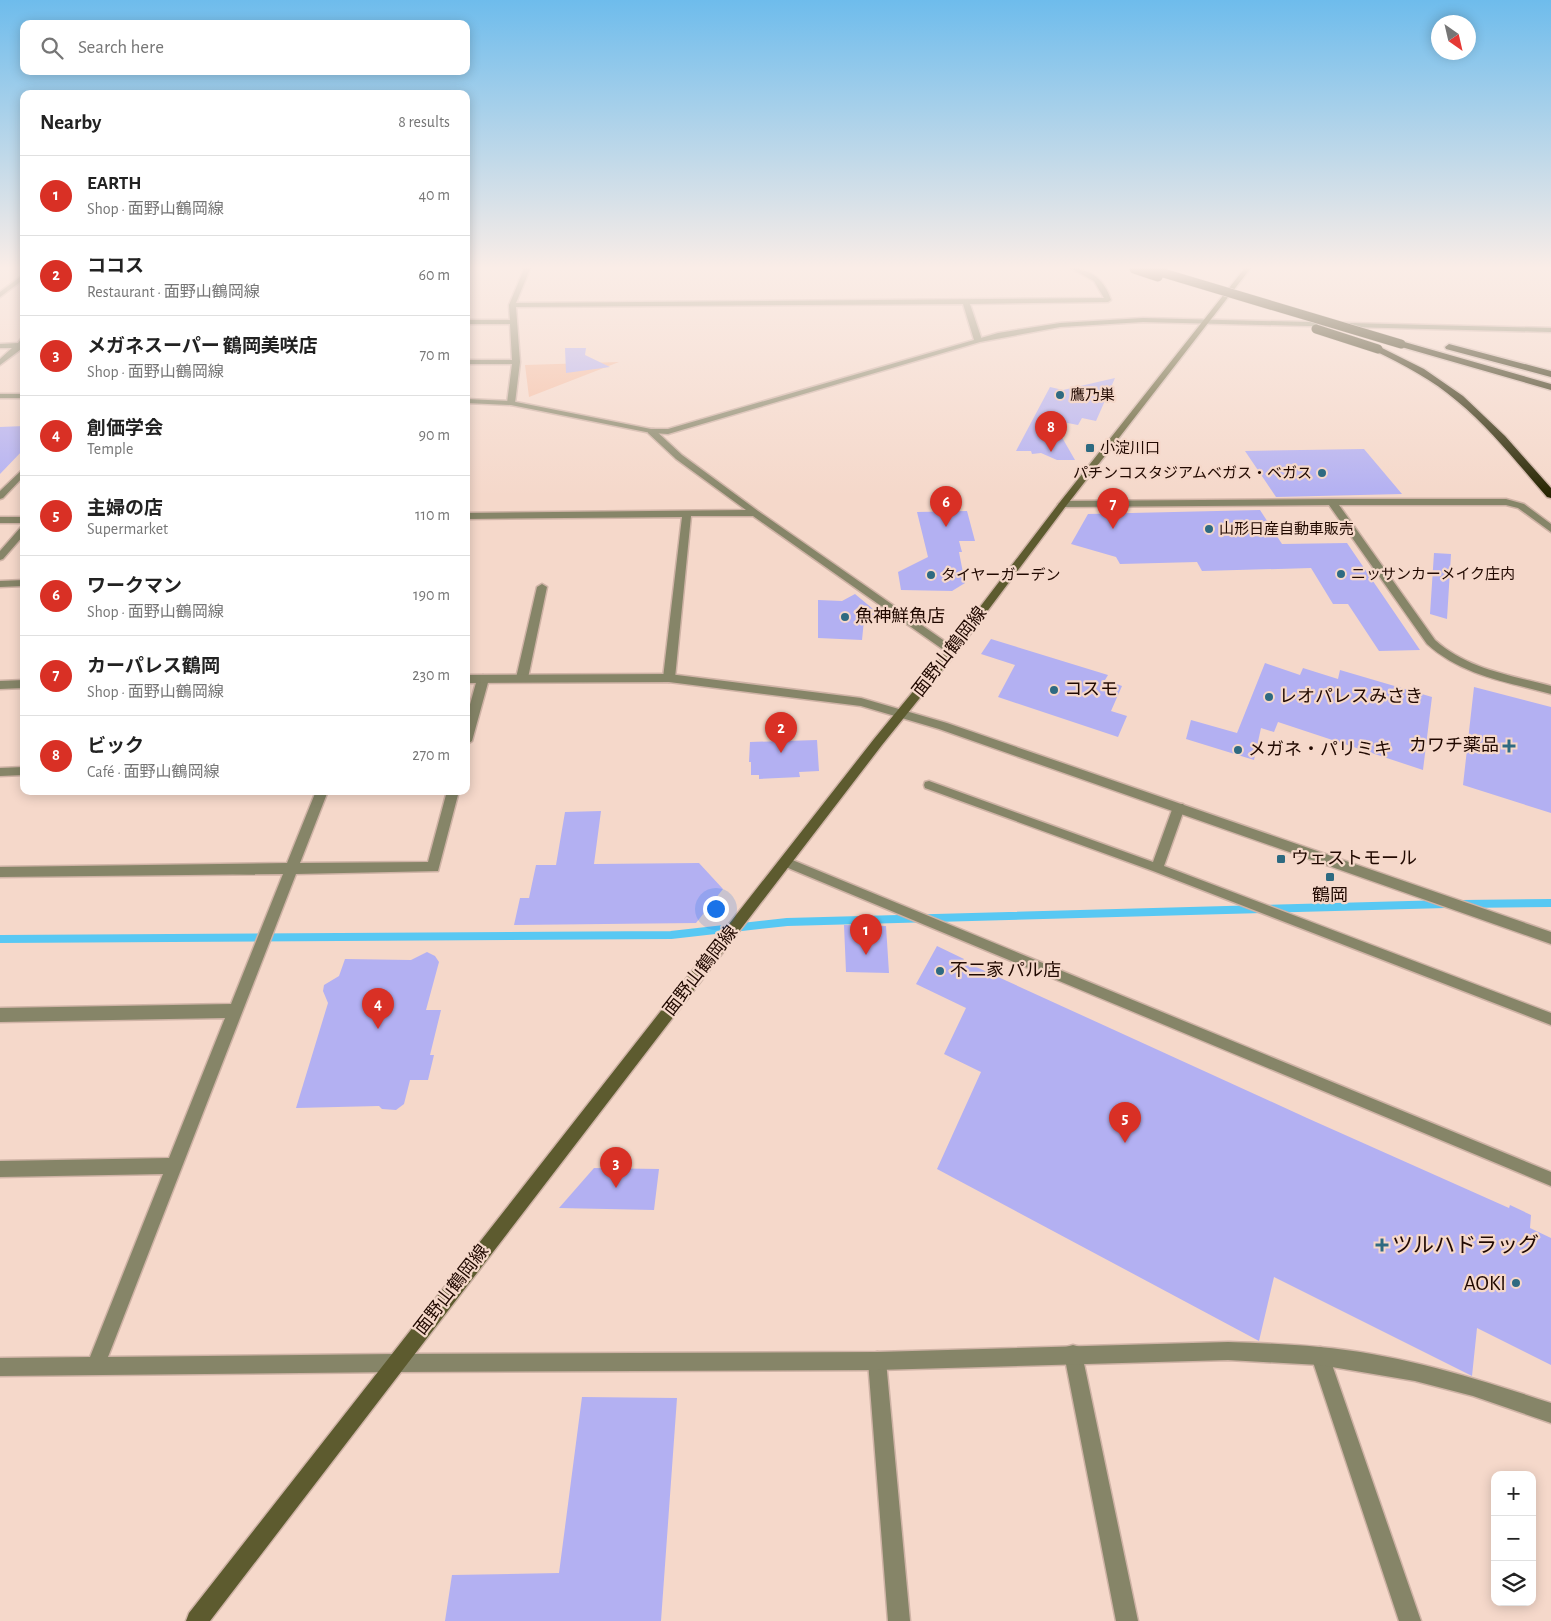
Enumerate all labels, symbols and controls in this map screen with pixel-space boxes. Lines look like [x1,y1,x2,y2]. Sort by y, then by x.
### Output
north arrow [1431,15,1476,60]
search box [20,20,470,75]
icon: search [38,34,66,62]
text: Search here [78,38,164,57]
text: Nearby [40,112,101,133]
text: 8 results [398,114,450,130]
text: EARTH [87,174,142,193]
text: 1 [53,187,59,203]
text: 40 m [418,187,450,203]
text: Shop · 面野山鶴岡線 [87,201,224,217]
text: ココス [87,257,144,276]
text: 2 [52,267,60,283]
text: 60 m [419,267,450,283]
text: Restaurant · 面野山鶴岡線 [87,284,260,300]
text: メガネスーパー 鶴岡美咲店 [87,337,318,356]
text: 3 [53,347,59,363]
text: 70 m [419,347,450,363]
text: Shop · 面野山鶴岡線 [87,364,224,380]
place label: 鷹乃巣 [1070,387,1115,403]
marker: 鷹乃巣 [1054,389,1066,401]
pin: 8 [1035,411,1067,452]
text: 創価学会 [87,419,163,438]
text: 4 [52,427,60,443]
text: 90 m [419,427,450,443]
place label: 小淀川口 [1100,440,1160,456]
text: Temple [87,441,133,457]
marker: 小淀川口 [1084,442,1096,454]
place label: パチンコスタジアムベガス・ベガス [1073,465,1312,481]
marker: パチンコスタジアムベガス・ベガス [1316,467,1328,479]
pin: 6 [930,486,962,527]
pin: 7 [1097,488,1129,529]
text: 主婦の店 [87,499,163,518]
text: 5 [53,507,59,523]
text: 110 m [415,507,450,523]
text: Supermarket [87,521,168,537]
place label: 山形日産自動車販売 [1219,521,1354,537]
marker: 山形日産自動車販売 [1203,523,1215,535]
place label: ニッサンカーメイク庄内 [1351,566,1515,582]
place label: タイヤーガーデン [941,567,1061,583]
marker: ニッサンカーメイク庄内 [1335,568,1347,580]
marker: タイヤーガーデン [925,569,937,581]
text: ワークマン [87,577,182,596]
text: 6 [52,587,60,603]
text: 190 m [413,587,450,603]
street label: 面野山鶴岡線 [908,603,990,700]
text: Shop · 面野山鶴岡線 [87,604,224,620]
place label: 魚神鮮魚店 [855,606,945,626]
marker: 魚神鮮魚店 [839,611,851,623]
text: カーパレス鶴岡 [87,657,220,676]
text: 7 [53,667,59,683]
text: 230 m [412,667,450,683]
place label: コスモ [1064,681,1118,699]
text: Shop · 面野山鶴岡線 [87,684,224,700]
marker: コスモ [1048,684,1060,696]
place label: レオパレスみさき [1279,687,1423,706]
marker: レオパレスみさき [1263,691,1275,703]
pin: 2 [765,712,797,753]
place label: カワチ薬品 [1409,736,1499,755]
text: ビック [87,737,144,756]
place label: メガネ・パリミキ [1248,740,1392,759]
marker: カワチ薬品 [1503,740,1515,752]
marker: メガネ・パリミキ [1232,744,1244,756]
text: 8 [52,747,60,763]
text: 270 m [412,747,450,763]
text: Café · 面野山鶴岡線 [87,764,219,780]
place label: ウェストモール [1291,850,1417,868]
marker: ウェストモール [1275,853,1287,865]
marker: 鶴岡 [1324,871,1336,883]
place label: 鶴岡 [1312,885,1348,905]
your location [703,896,729,922]
pin: 1 [850,914,882,955]
street label: 面野山鶴岡線 [659,922,741,1019]
place label: 不二家 パル店 [950,961,1061,980]
marker: 不二家 パル店 [934,965,946,977]
pin: 4 [362,988,394,1029]
pin: 5 [1109,1102,1141,1143]
pin: 3 [600,1147,632,1188]
place label: ツルハドラッグ [1392,1234,1539,1256]
marker: ツルハドラッグ [1376,1239,1388,1251]
street label: 面野山鶴岡線 [410,1241,492,1338]
place label: AOKI [1464,1273,1506,1294]
marker: AOKI [1510,1277,1522,1289]
map controls [1491,1471,1536,1606]
button: + [1491,1471,1536,1516]
button: − [1491,1516,1536,1561]
button: layers [1491,1561,1536,1606]

